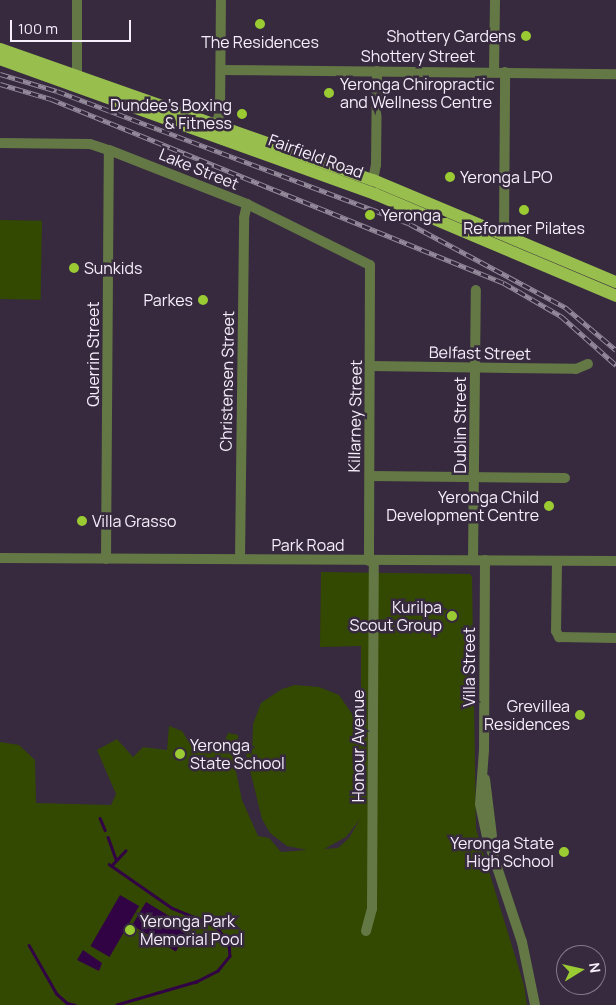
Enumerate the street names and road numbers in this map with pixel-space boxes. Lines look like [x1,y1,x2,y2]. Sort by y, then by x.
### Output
street label: Shottery Street [361,46,475,66]
street label: Fairfield Road [266,130,366,182]
street label: Lake Street [156,144,242,194]
street label: Querrin Street [83,301,103,407]
street label: Christensen Street [216,310,238,452]
street label: Belfast Street [429,343,531,363]
street label: Killarney Street [344,360,366,472]
street label: Dublin Street [450,377,470,473]
street label: Park Road [271,535,345,555]
street label: Villa Street [459,627,479,707]
street label: Honour Avenue [348,690,368,802]

